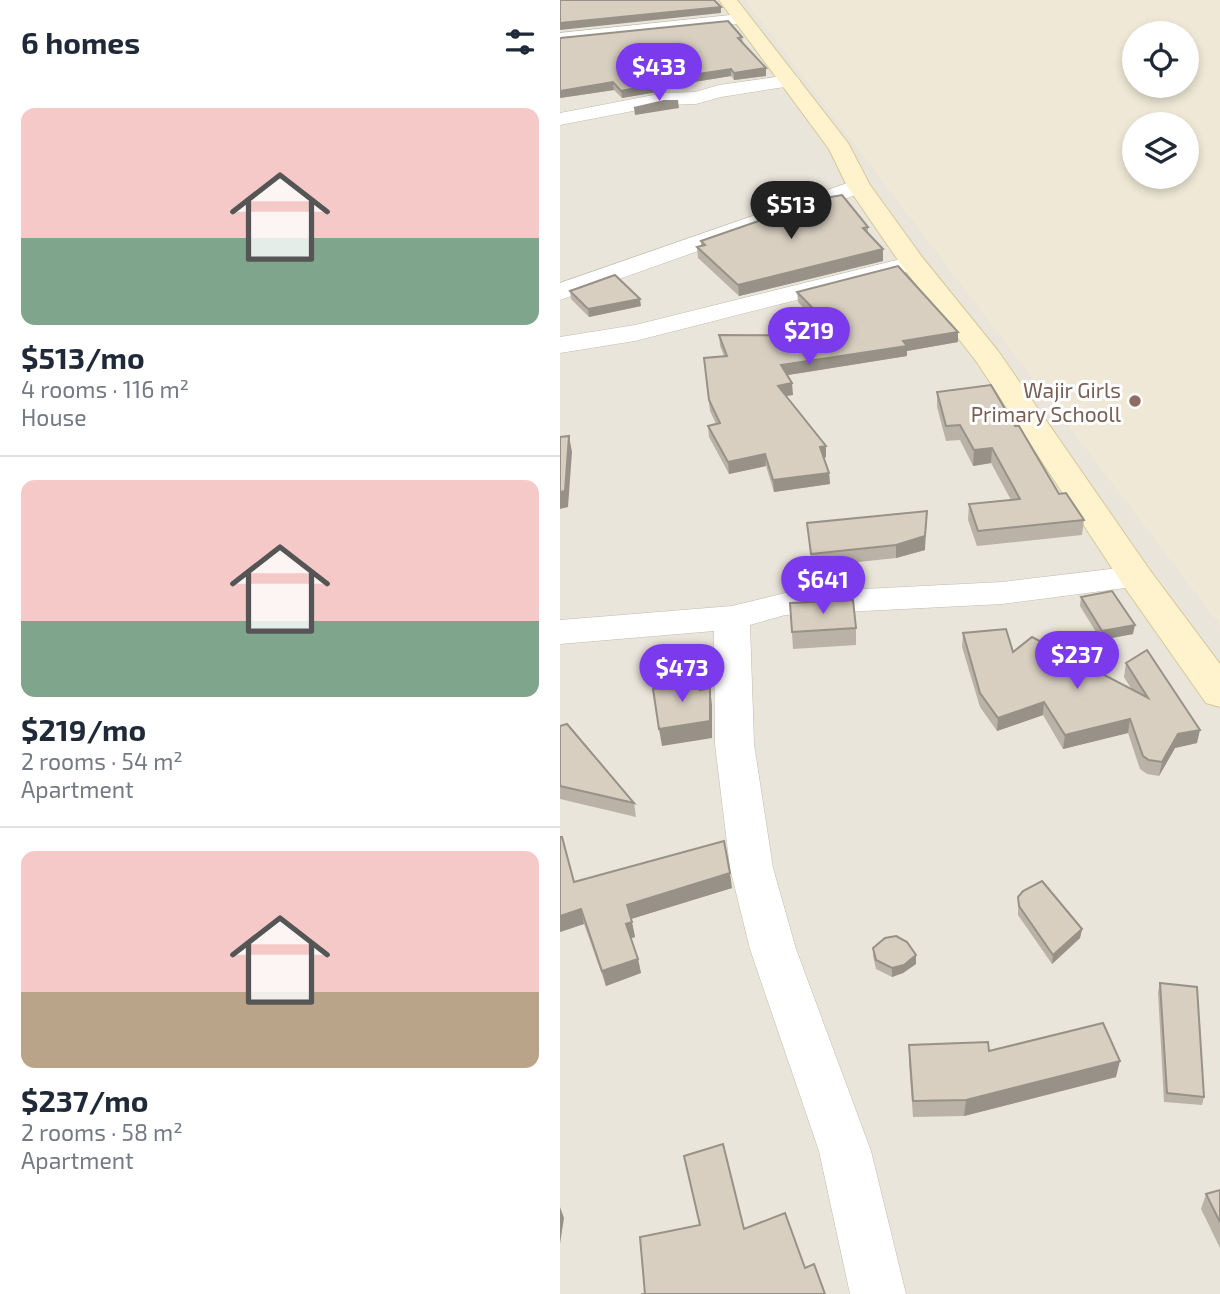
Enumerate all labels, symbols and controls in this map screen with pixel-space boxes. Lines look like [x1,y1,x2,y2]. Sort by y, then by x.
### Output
map controls [1122,21,1199,189]
button: locate [1122,21,1199,98]
icon: filters [501,23,539,61]
text: 6 homes [21,24,140,60]
pin: $433 [618,43,700,103]
text: $433 [632,52,686,80]
button: layers [1122,112,1199,189]
icon: home [217,154,343,280]
pin: $513 [750,182,832,241]
text: $513 [766,190,816,218]
pin: $219 [768,308,850,367]
text: $219 [784,316,834,344]
text: $513/mo [21,339,145,375]
text: 4 rooms · 116 m² [21,375,189,403]
place label: Wajir Girls Primary Schooll [971,377,1122,426]
marker: Wajir Girls Primary Schooll [1127,393,1143,409]
text: House [21,403,87,431]
icon: home [217,526,343,652]
pin: $641 [782,556,864,616]
text: $641 [797,565,849,593]
pin: $237 [1036,632,1118,691]
text: $237 [1051,640,1103,668]
pin: $473 [641,644,723,704]
text: $473 [655,653,709,681]
text: $219/mo [21,711,146,747]
text: 2 rooms · 54 m² [21,747,183,775]
text: Apartment [21,775,134,803]
icon: home [217,897,343,1023]
text: $237/mo [21,1082,148,1118]
text: 2 rooms · 58 m² [21,1118,183,1146]
text: Apartment [21,1146,134,1174]

